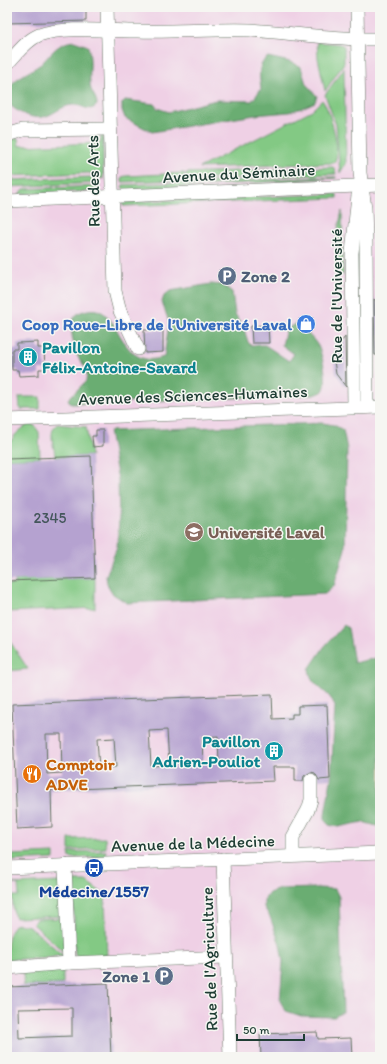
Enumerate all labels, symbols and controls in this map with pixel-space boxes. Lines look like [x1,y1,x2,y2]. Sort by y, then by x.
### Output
street label: Rue des Arts [82,135,104,227]
street label: Avenue du Séminaire [162,159,316,187]
street label: Rue de l'Université [326,228,346,364]
parking icon: Zone 2 [216,265,238,287]
place label: Zone 2 [241,266,290,286]
shop icon: Coop Roue-Libre de l’Université Laval [295,313,317,335]
place label: Coop Roue-Libre de l’Université Laval [22,314,292,335]
place label: Pavillon Félix-Antoine-Savard [42,337,198,377]
building icon: Pavillon Félix-Antoine-Savard [17,346,39,368]
street label: Avenue des Sciences-Humaines [78,381,308,409]
house number: 2345 [34,509,67,527]
school or university icon: Université Laval [183,521,205,543]
place label: Université Laval [208,522,325,542]
place label: Pavillon Adrien-Pouliot [152,731,261,771]
building icon: Pavillon Adrien-Pouliot [263,740,285,762]
place label: Comptoir ADVE [45,754,115,794]
restaurant icon: Comptoir ADVE [21,763,43,785]
street label: Avenue de la Médecine [111,830,275,856]
bus stop icon: Médecine/1557 [83,857,105,879]
place label: Médecine/1557 [39,881,150,901]
street label: Rue de l'Agriculture [196,887,222,1031]
parking icon: Zone 1 [153,965,175,987]
place label: Zone 1 [102,966,150,986]
scale bar [237,1016,304,1042]
text: 50 m [243,1023,269,1037]

